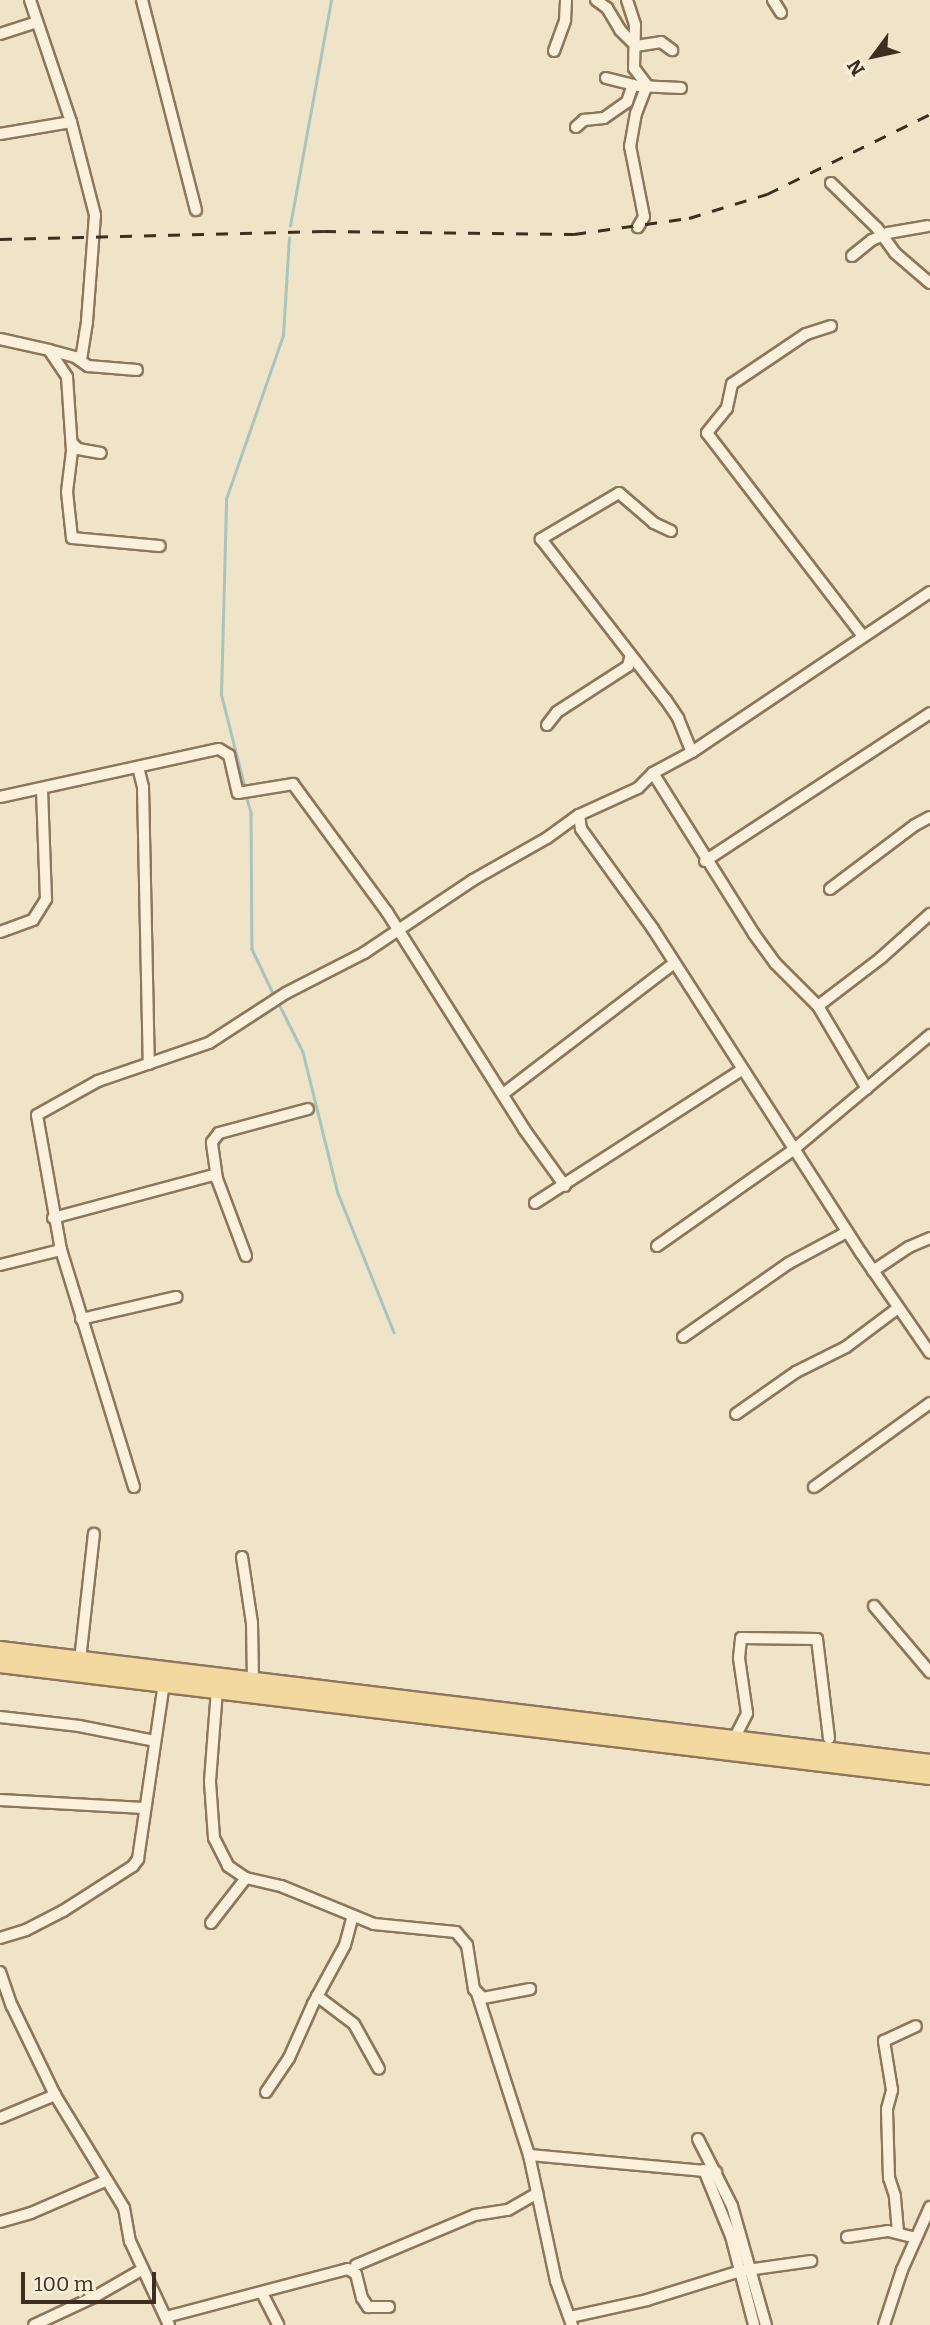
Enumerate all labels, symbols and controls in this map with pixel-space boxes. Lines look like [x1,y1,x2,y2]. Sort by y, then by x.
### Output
north arrow [839,21,909,91]
text: N [842,55,870,80]
scale bar [24,2258,159,2302]
text: 100 m [34,2271,94,2297]

